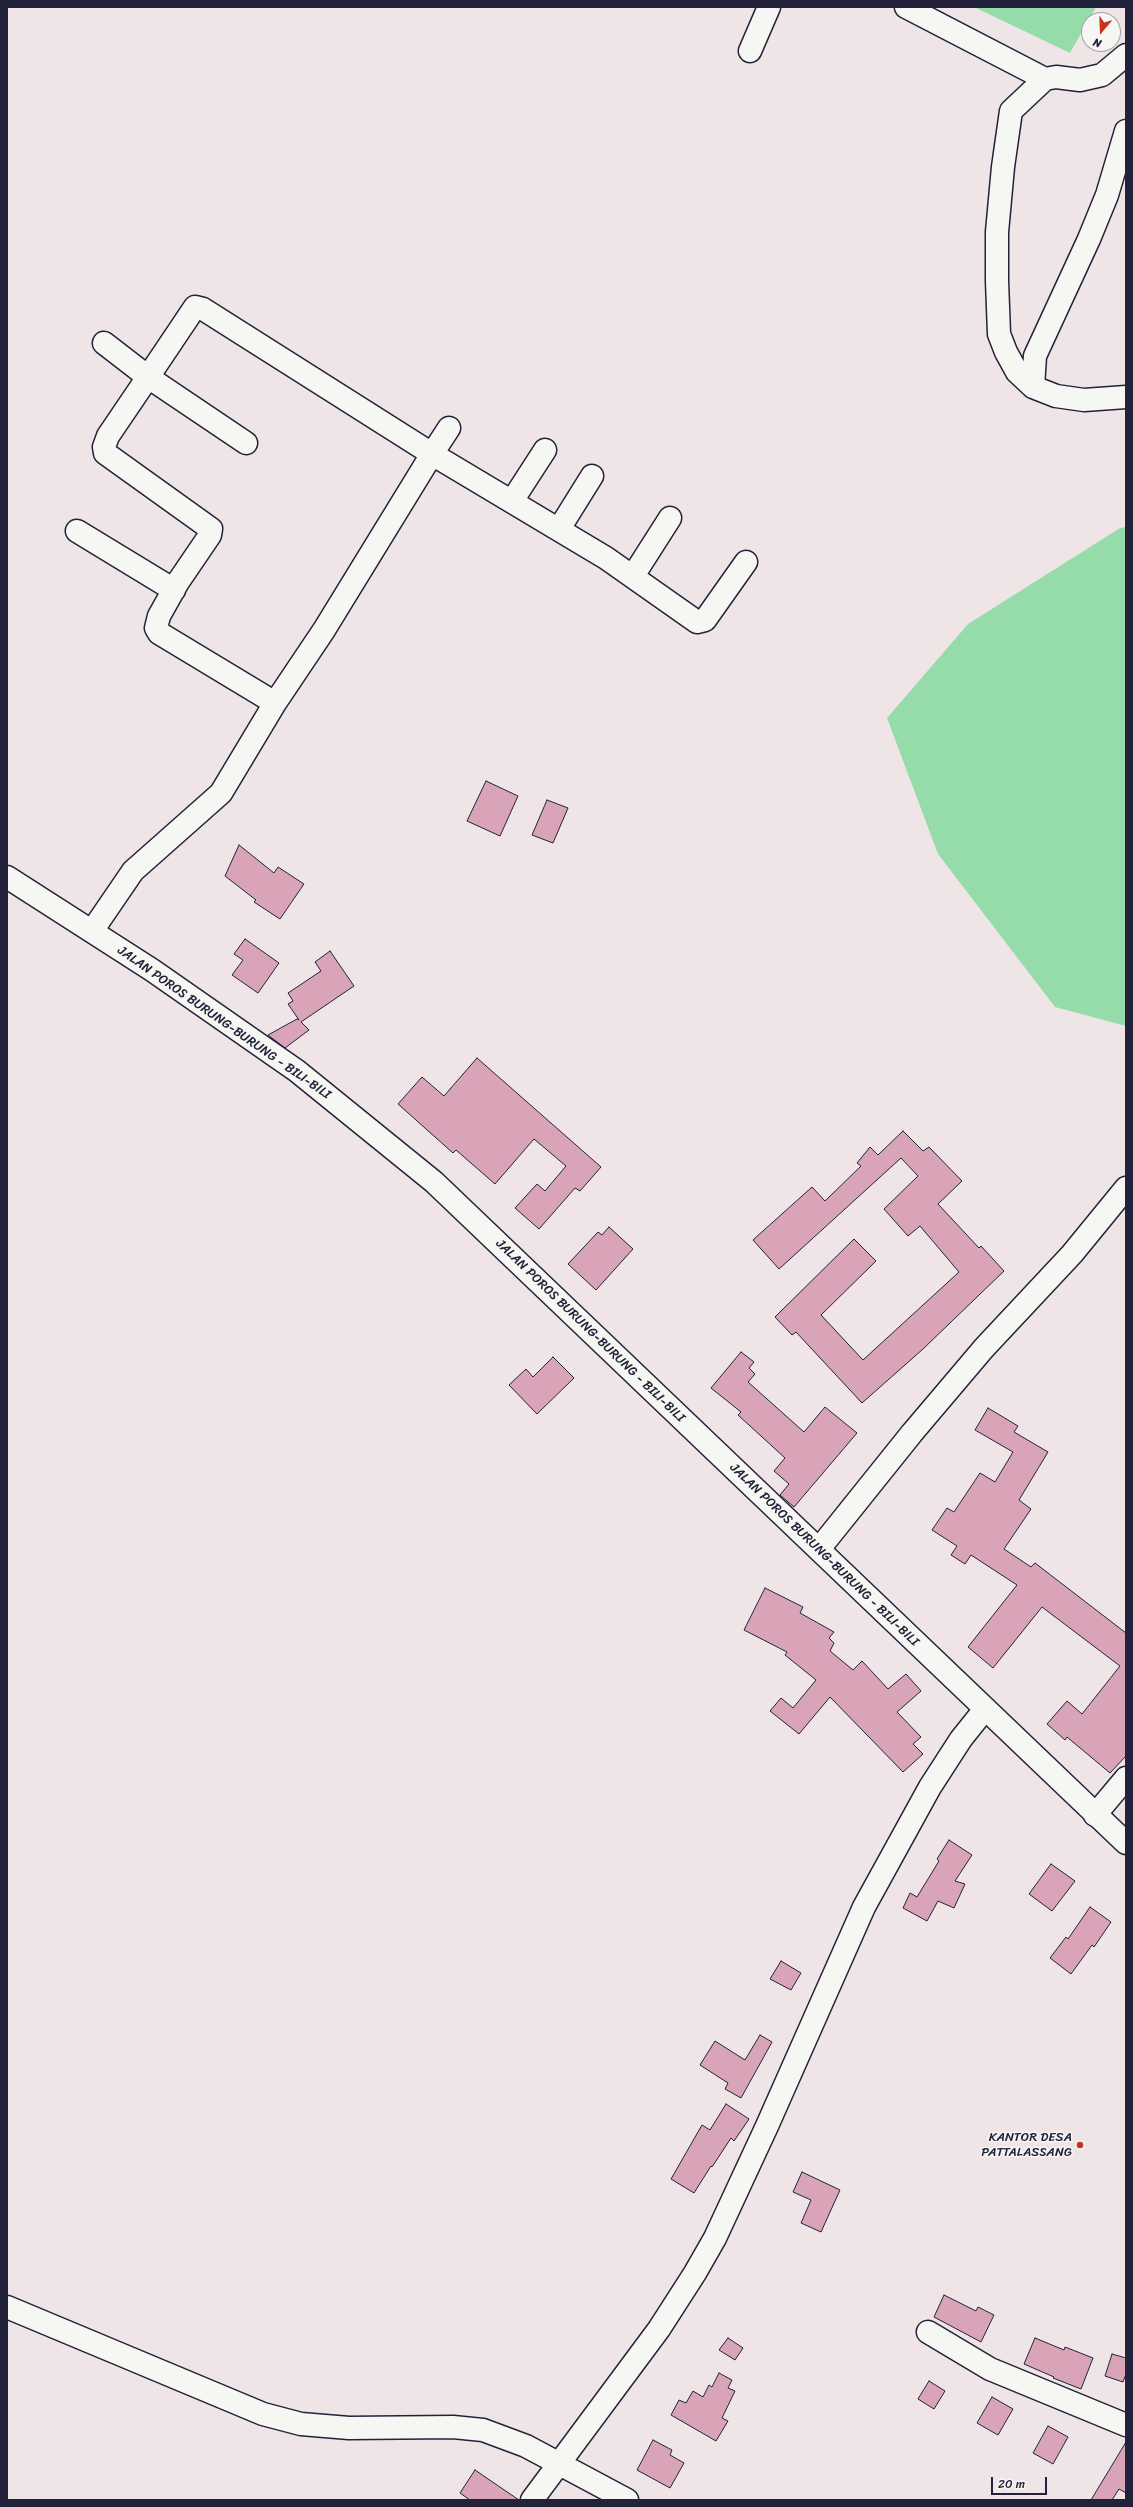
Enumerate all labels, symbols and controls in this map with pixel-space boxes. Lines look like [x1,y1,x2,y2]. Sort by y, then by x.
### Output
north arrow [1081,12,1121,52]
text: N [1091,33,1104,53]
street label: JALAN POROS BURUNG-BURUNG - BILI-BILI [114,943,334,1103]
street label: JALAN POROS BURUNG-BURUNG - BILI-BILI [492,1236,688,1426]
street label: JALAN POROS BURUNG-BURUNG - BILI-BILI [726,1460,922,1650]
place label: KANTOR DESA PATTALASSANG [981,2130,1072,2161]
marker: KANTOR DESA PATTALASSANG [1075,2140,1085,2150]
scale bar [993,2469,1049,2495]
text: 20 m [998,2473,1025,2495]

